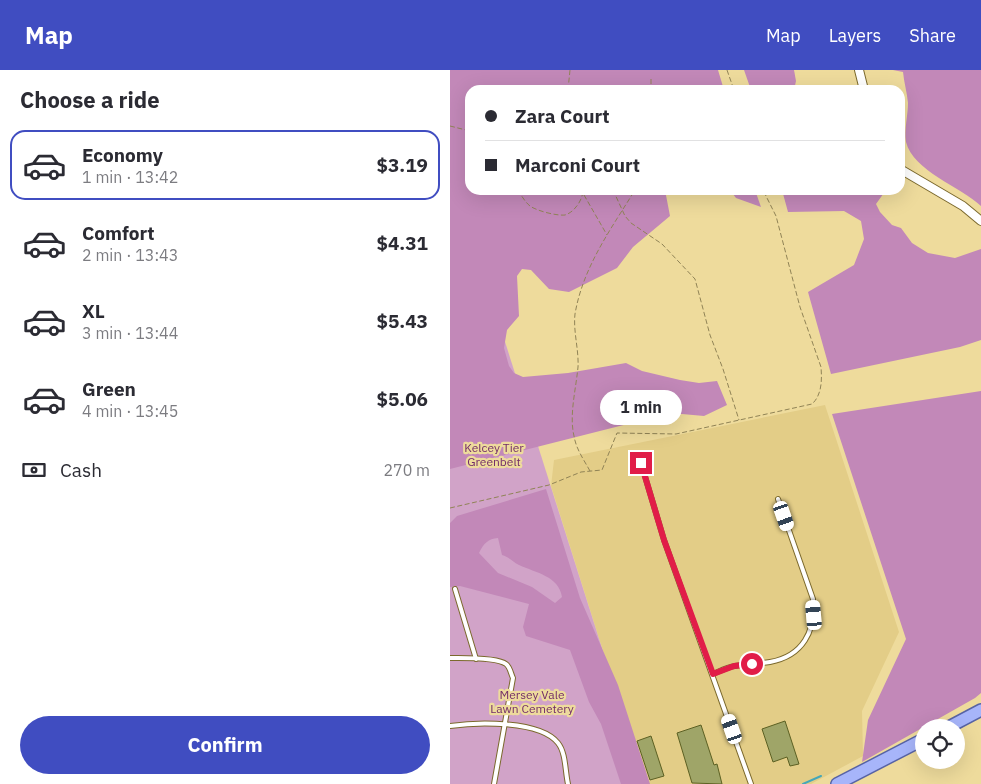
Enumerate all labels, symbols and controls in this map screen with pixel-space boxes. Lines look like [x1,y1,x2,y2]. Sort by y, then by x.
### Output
text: Map [25,19,73,51]
text: Map [766,24,801,47]
text: Layers [829,24,881,47]
text: Share [909,24,956,47]
text: Choose a ride [20,85,160,114]
text: Zara Court [515,104,610,128]
icon: car [22,143,67,188]
text: Economy [82,143,163,167]
text: $3.19 [376,153,428,177]
text: Marconi Court [515,153,640,177]
text: 1 min · 13:42 [82,167,178,187]
icon: car [22,221,67,266]
text: Comfort [82,221,155,245]
text: $4.31 [376,231,428,255]
text: 2 min · 13:43 [82,245,178,265]
icon: car [22,299,67,344]
text: XL [82,299,105,323]
text: $5.43 [376,309,428,333]
text: 3 min · 13:44 [82,323,178,343]
icon: car [22,377,67,422]
text: Green [82,377,136,401]
text: $5.06 [376,387,428,411]
callout: 1 min [600,390,682,426]
text: 1 min [620,397,662,417]
text: 4 min · 13:45 [82,401,178,421]
park label: Kelcey Tier Greenbelt [464,440,524,469]
route end [630,452,652,474]
icon: cash [20,456,48,484]
text: Cash [60,458,102,482]
text: 270 m [383,460,430,480]
car [772,499,795,533]
car [805,599,822,631]
route start [741,653,763,675]
park label: Mersey Vale Lawn Cemetery [490,687,574,716]
car [720,712,743,746]
button: Confirm [20,716,430,774]
map controls [915,719,965,769]
button: locate [915,719,965,769]

